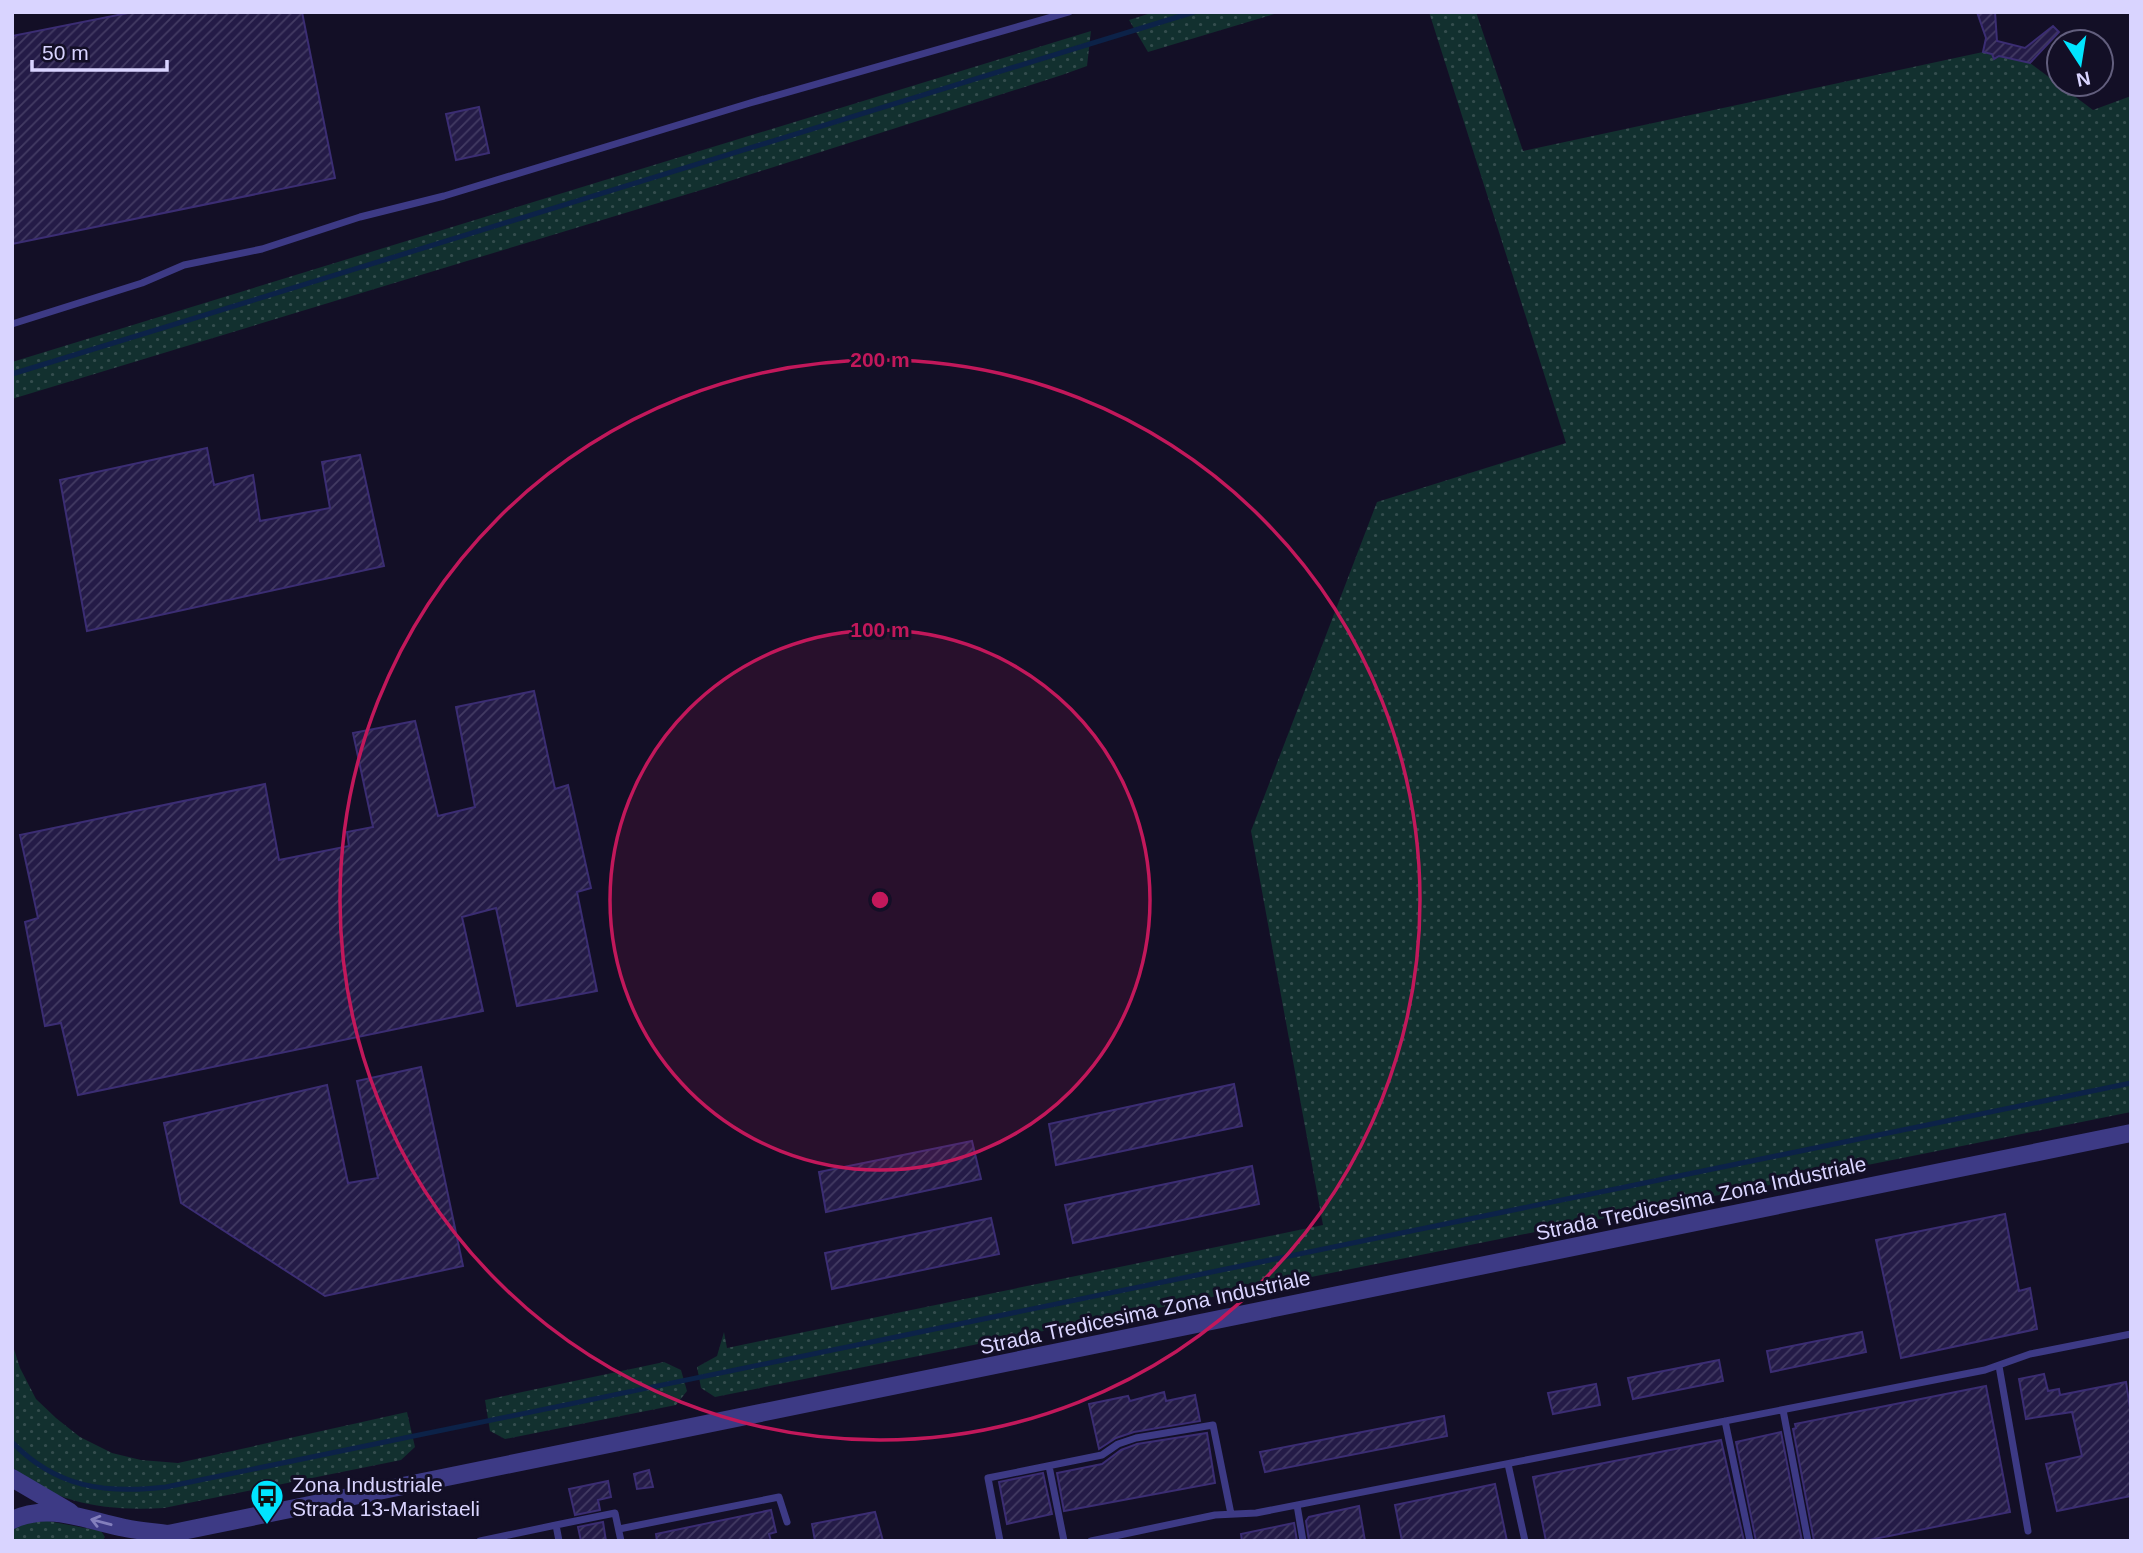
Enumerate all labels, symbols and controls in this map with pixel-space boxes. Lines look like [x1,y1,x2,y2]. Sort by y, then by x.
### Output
scale bar [32,28,166,72]
north arrow [2045,28,2115,98]
text: 50 m [42,41,89,64]
text: N [2075,67,2092,91]
text: 200 m [850,348,910,371]
text: 100 m [850,618,910,641]
centre of rings [868,888,892,912]
street label: Strada Tredicesima Zona Industriale [1534,1152,1868,1244]
street label: Strada Tredicesima Zona Industriale [978,1266,1312,1358]
place label: Zona Industriale Strada 13-Maristaeli [292,1473,480,1520]
bus stop icon: Zona Industriale Strada 13-Maristaeli [248,1477,286,1526]
one-way arrow [91,1515,113,1528]

